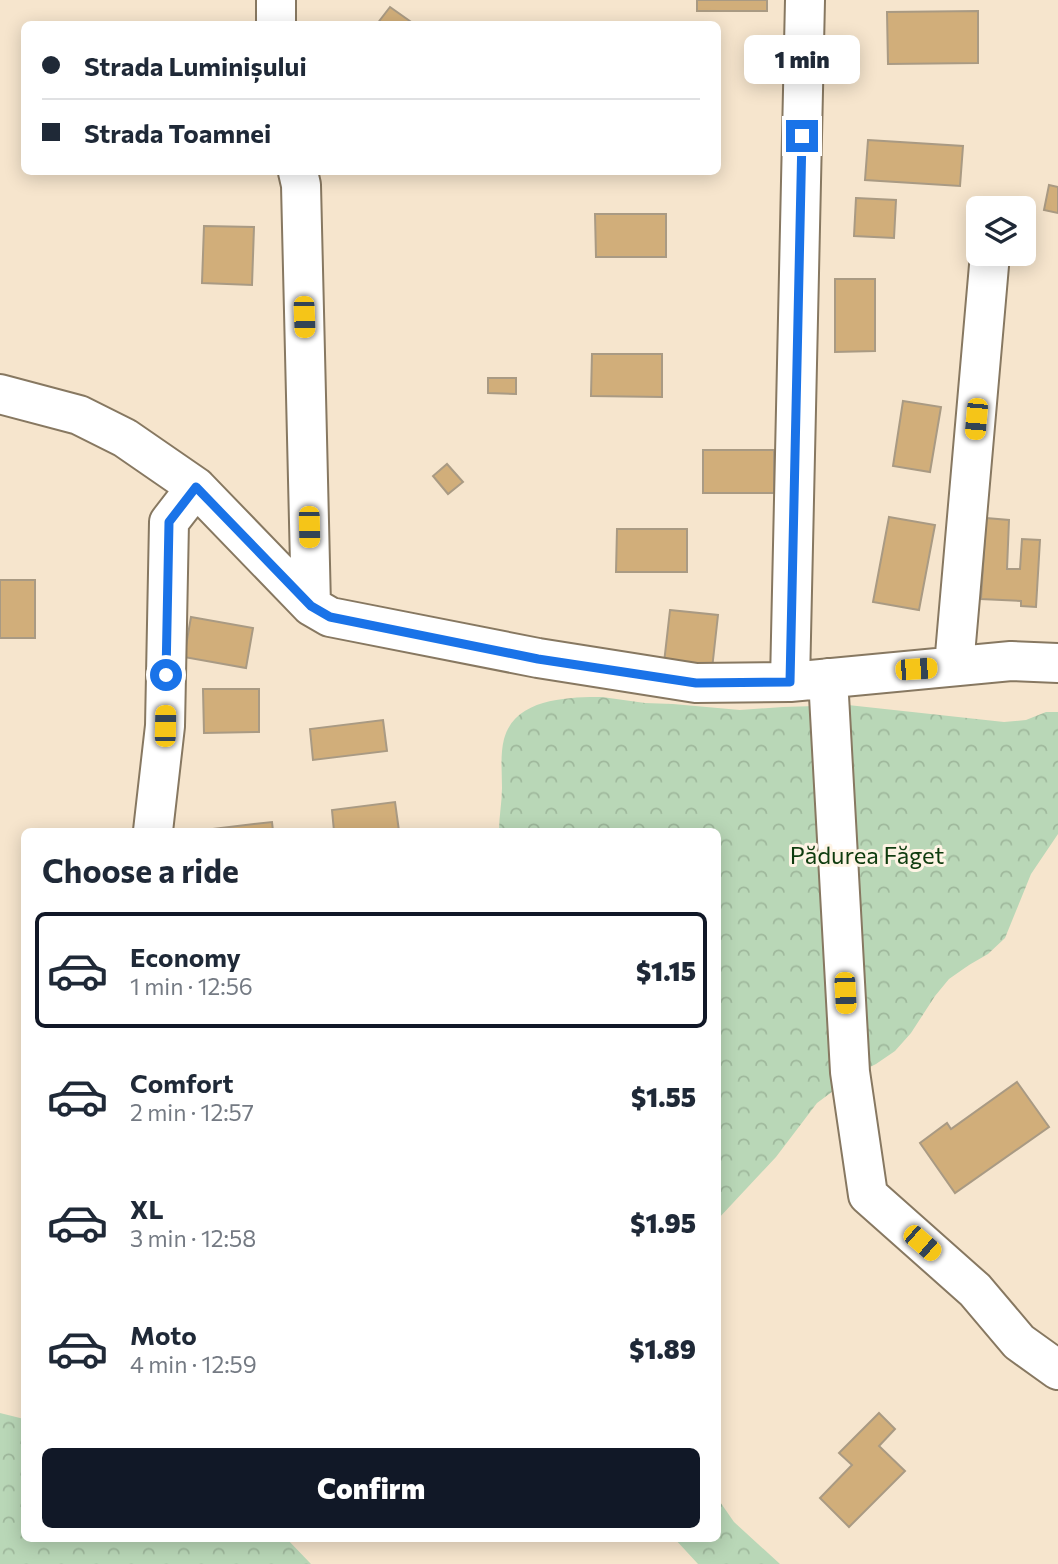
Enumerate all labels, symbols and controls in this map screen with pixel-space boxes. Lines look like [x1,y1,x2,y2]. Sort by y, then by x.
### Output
callout: 1 min [744,34,860,83]
text: 1 min [774,45,830,73]
text: Strada Luminișului [84,50,307,81]
text: Strada Toamnei [84,117,271,148]
route end [786,120,818,152]
map controls [966,196,1036,266]
button: layers [966,196,1036,266]
car [293,296,316,338]
car [964,397,989,441]
car [299,506,320,548]
car [895,657,938,681]
route start [150,659,182,691]
car [155,705,176,747]
park label: Pădurea Făget [790,840,944,869]
text: Choose a ride [42,850,239,890]
icon: car [46,939,109,1002]
text: Economy [130,941,241,972]
text: $1.15 [636,955,696,986]
car [834,971,857,1015]
text: 1 min · 12:56 [130,972,253,1000]
icon: car [46,1065,109,1128]
text: Comfort [130,1067,233,1098]
text: $1.55 [631,1081,696,1112]
text: 2 min · 12:57 [130,1098,254,1126]
icon: car [46,1191,109,1254]
text: XL [130,1193,164,1224]
text: $1.95 [630,1207,696,1238]
car [900,1221,945,1265]
text: 3 min · 12:58 [130,1224,256,1252]
icon: car [46,1317,109,1380]
text: Moto [130,1319,197,1350]
text: $1.89 [629,1333,696,1364]
text: 4 min · 12:59 [130,1350,257,1378]
button: Confirm [42,1448,700,1528]

